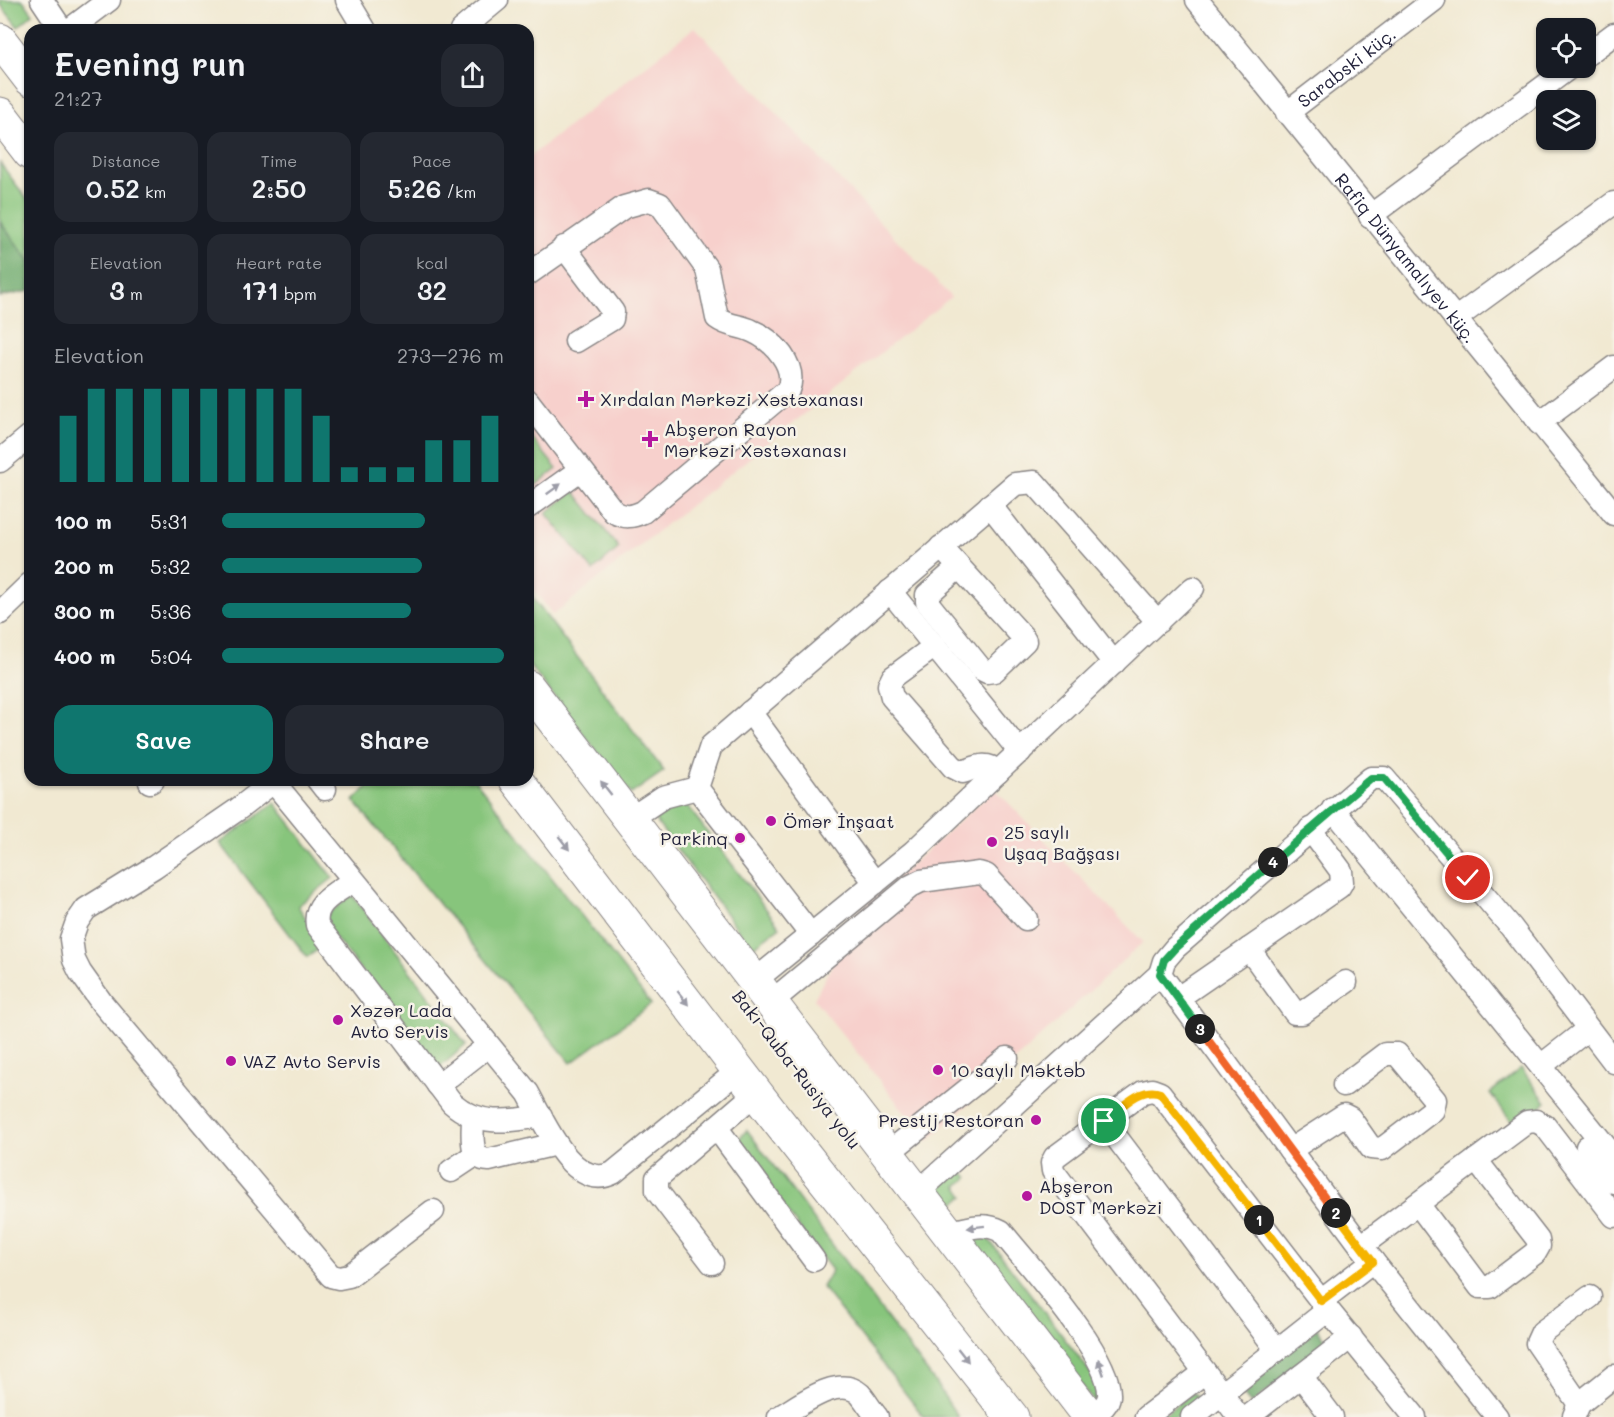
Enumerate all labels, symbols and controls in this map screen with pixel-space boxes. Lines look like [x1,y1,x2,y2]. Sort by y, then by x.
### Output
map controls [1536,18,1596,150]
button: locate [1536,18,1596,78]
street label: Sarabski küç. [1292,22,1401,113]
text: Evening run [54,41,246,84]
button: share [441,44,504,107]
text: 21:27 [54,85,103,111]
button: layers [1536,90,1596,150]
text: Distance [92,150,160,171]
text: Time [261,150,297,171]
text: Pace [412,150,452,171]
street label: Rafiq Dünyamalıyev küç. [1330,168,1482,348]
text: 0.52 [86,171,140,205]
text: 2:50 [252,171,306,205]
text: 5:26 [388,171,441,205]
text: km [140,181,166,202]
text: /km [441,181,476,202]
text: Elevation [90,252,162,273]
text: Heart rate [236,252,322,273]
text: kcal [416,252,448,273]
text: 3 [109,273,125,307]
text: 171 [241,273,279,307]
text: 32 [417,273,447,307]
text: m [125,283,143,304]
text: bpm [279,283,317,304]
text: Elevation [54,342,144,368]
text: 273–276 m [397,342,504,368]
place label: Xırdalan Mərkəzi Xəstəxanası [600,387,864,411]
marker: Xırdalan Mərkəzi Xəstəxanası [577,390,595,408]
place label: Abşeron Rayon Mərkəzi Xəstəxanası [664,417,847,462]
marker: Abşeron Rayon Mərkəzi Xəstəxanası [641,430,659,448]
one-way arrow [546,483,561,495]
text: 100 m [54,508,112,534]
text: 5:31 [150,508,189,534]
text: 200 m [54,553,114,579]
text: 5:32 [150,553,191,579]
text: 300 m [54,598,115,624]
text: 5:36 [150,598,192,624]
text: 400 m [54,643,115,669]
text: 5:04 [150,643,192,669]
button: Save [54,705,273,774]
button: Share [285,705,504,774]
one-way arrow [601,781,613,796]
place label: Ömər İnşaat [783,809,895,833]
marker: Ömər İnşaat [764,814,778,828]
place label: 25 saylı Uşaq Bağşası [1004,820,1120,865]
place label: Parkinq [660,826,728,850]
marker: Parkinq [733,831,747,845]
one-way arrow [558,835,571,851]
marker: 25 saylı Uşaq Bağşası [985,835,999,849]
pin: 4 [1258,847,1288,877]
text: 4 [1268,851,1278,872]
pin [1442,852,1493,903]
icon: check [1451,861,1484,894]
street label: Bakı-Quba-Rusiya yolu [727,984,867,1154]
one-way arrow [677,990,689,1005]
place label: Xəzər Lada Avto Servis [350,998,452,1043]
marker: Xəzər Lada Avto Servis [331,1013,345,1027]
pin: 3 [1185,1014,1215,1044]
text: 3 [1195,1018,1205,1039]
place label: VAZ Avto Servis [243,1049,381,1073]
marker: VAZ Avto Servis [224,1054,238,1068]
place label: 10 saylı Məktəb [950,1058,1086,1082]
marker: 10 saylı Məktəb [931,1063,945,1077]
pin [1078,1095,1129,1146]
icon: arrive [1087,1104,1120,1137]
place label: Prestij Restoran [879,1108,1024,1132]
marker: Prestij Restoran [1029,1113,1043,1127]
place label: Abşeron DOST Mərkəzi [1039,1174,1162,1219]
marker: Abşeron DOST Mərkəzi [1020,1189,1034,1203]
pin: 2 [1321,1198,1351,1228]
text: 2 [1332,1202,1340,1223]
pin: 1 [1244,1205,1274,1235]
text: 1 [1255,1209,1263,1230]
one-way arrow [967,1222,986,1232]
one-way arrow [956,1347,969,1363]
one-way arrow [1096,1357,1105,1375]

